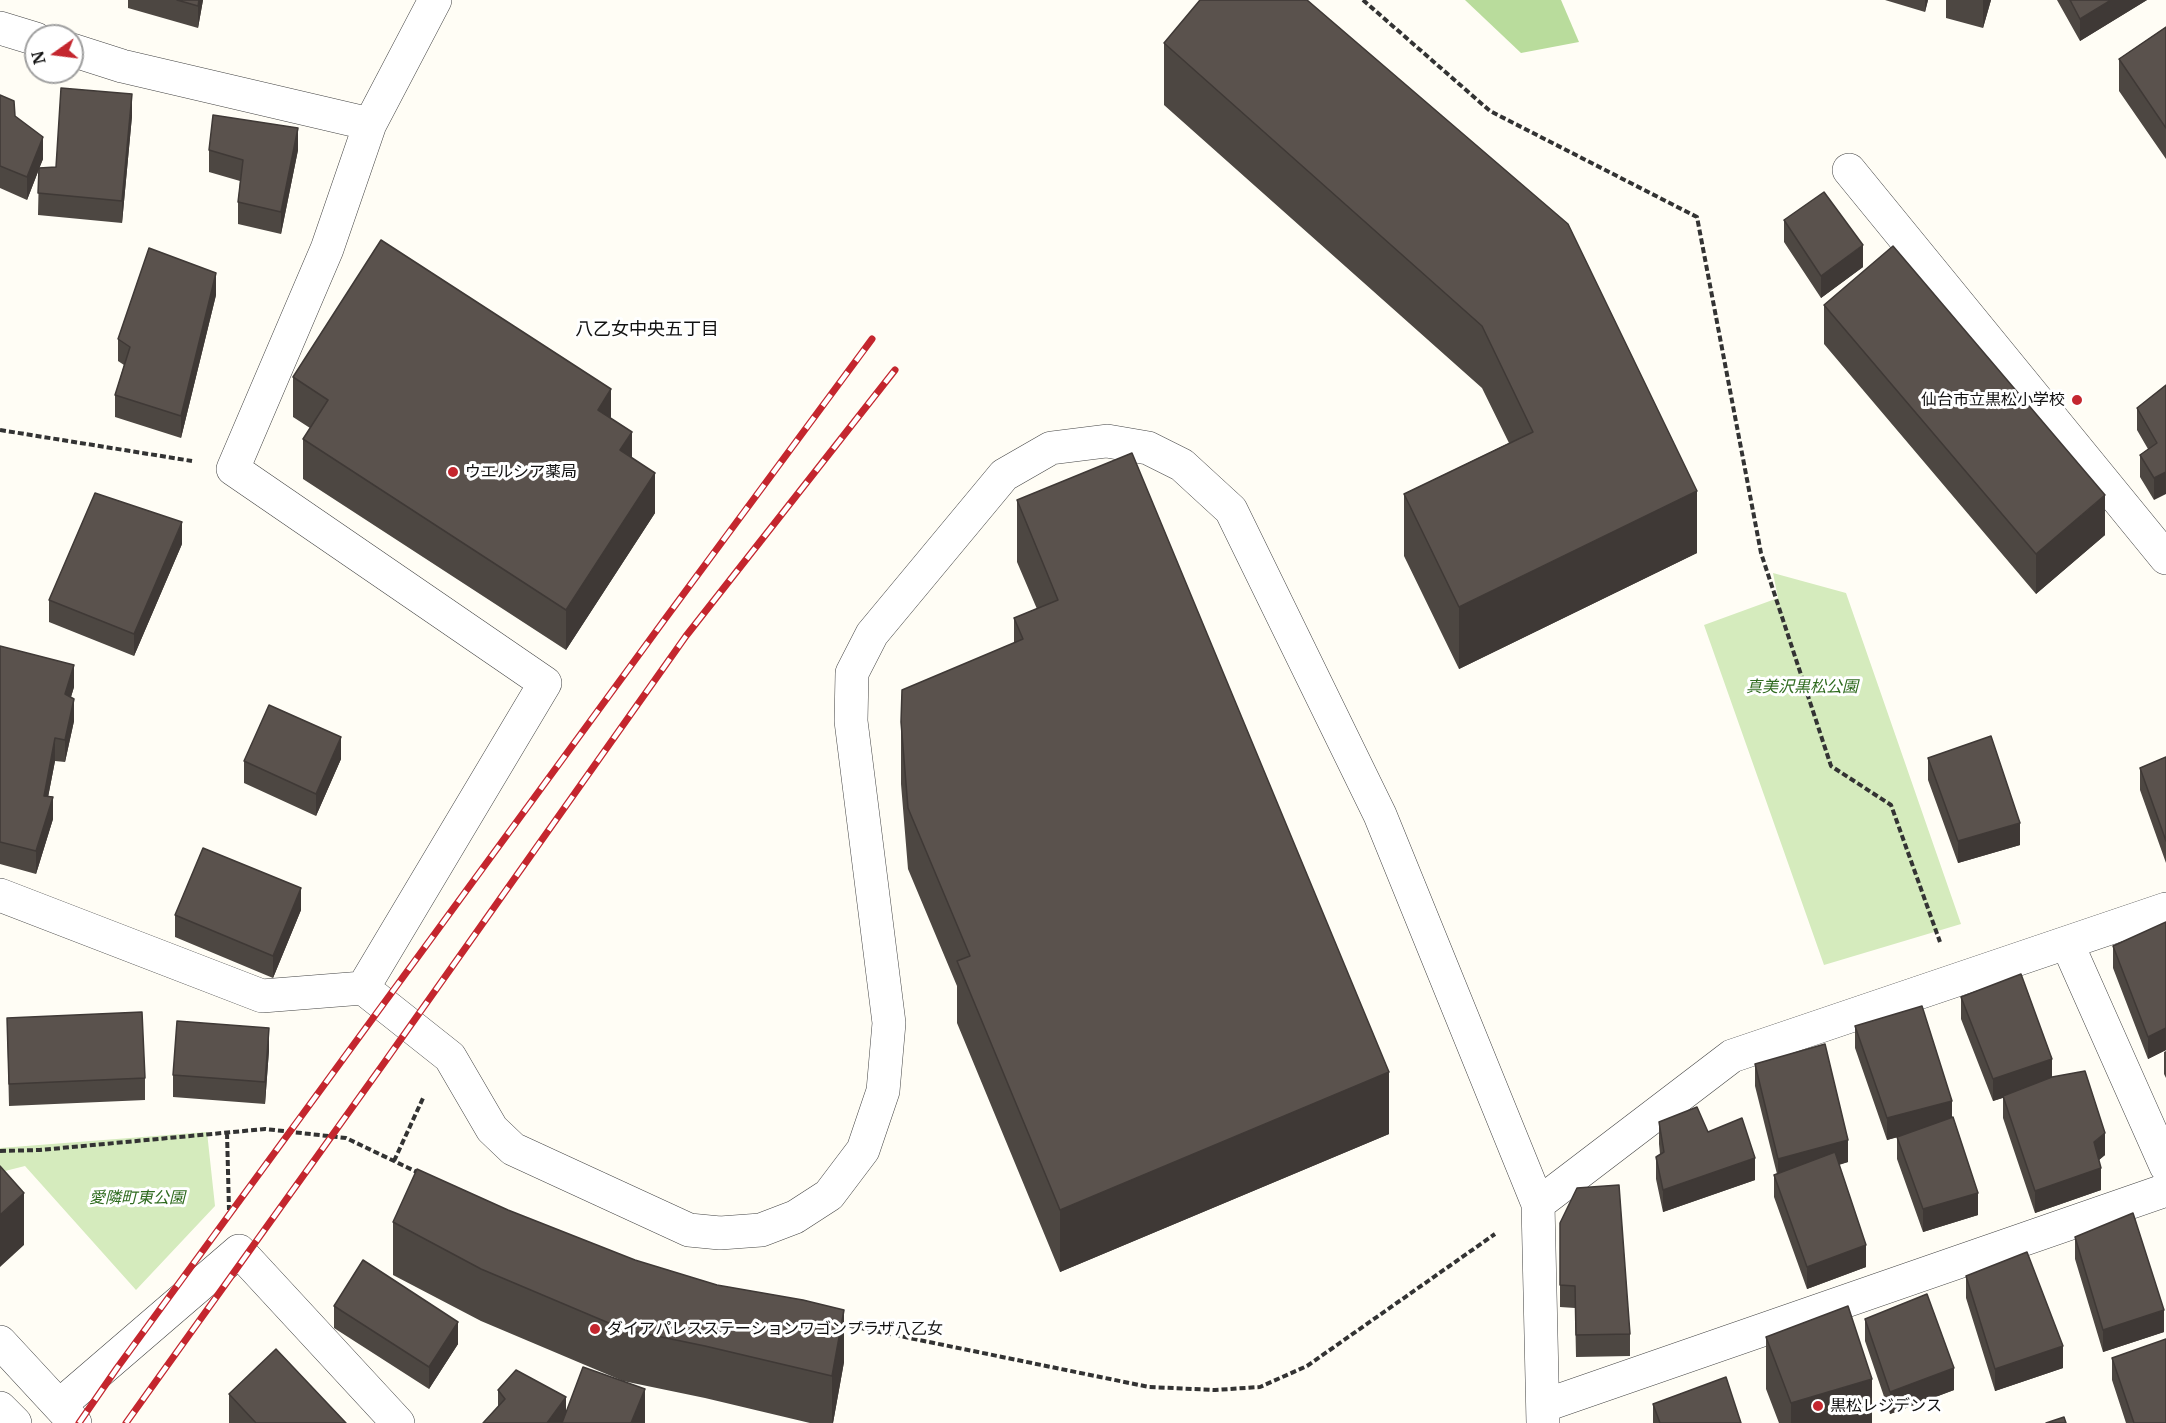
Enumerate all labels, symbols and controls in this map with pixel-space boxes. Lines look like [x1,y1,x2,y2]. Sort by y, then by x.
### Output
north arrow [24,24,84,84]
text: N [27,49,50,66]
district label: 八乙女中央五丁目 [575,319,719,341]
place label: 仙台市立黒松小学校 [1921,390,2065,410]
marker: 仙台市立黒松小学校 [2070,393,2084,407]
place label: ウエルシア薬局 [465,462,577,482]
marker: ウエルシア薬局 [446,465,460,479]
park label: 真美沢黒松公園 [1746,677,1858,697]
park label: 愛隣町東公園 [89,1188,185,1208]
place label: ダイアパレスステーションワゴンプラザ八乙女 [607,1319,943,1339]
marker: ダイアパレスステーションワゴンプラザ八乙女 [588,1322,602,1336]
place label: 黒松レジデンス [1830,1396,1942,1416]
marker: 黒松レジデンス [1811,1399,1825,1413]

